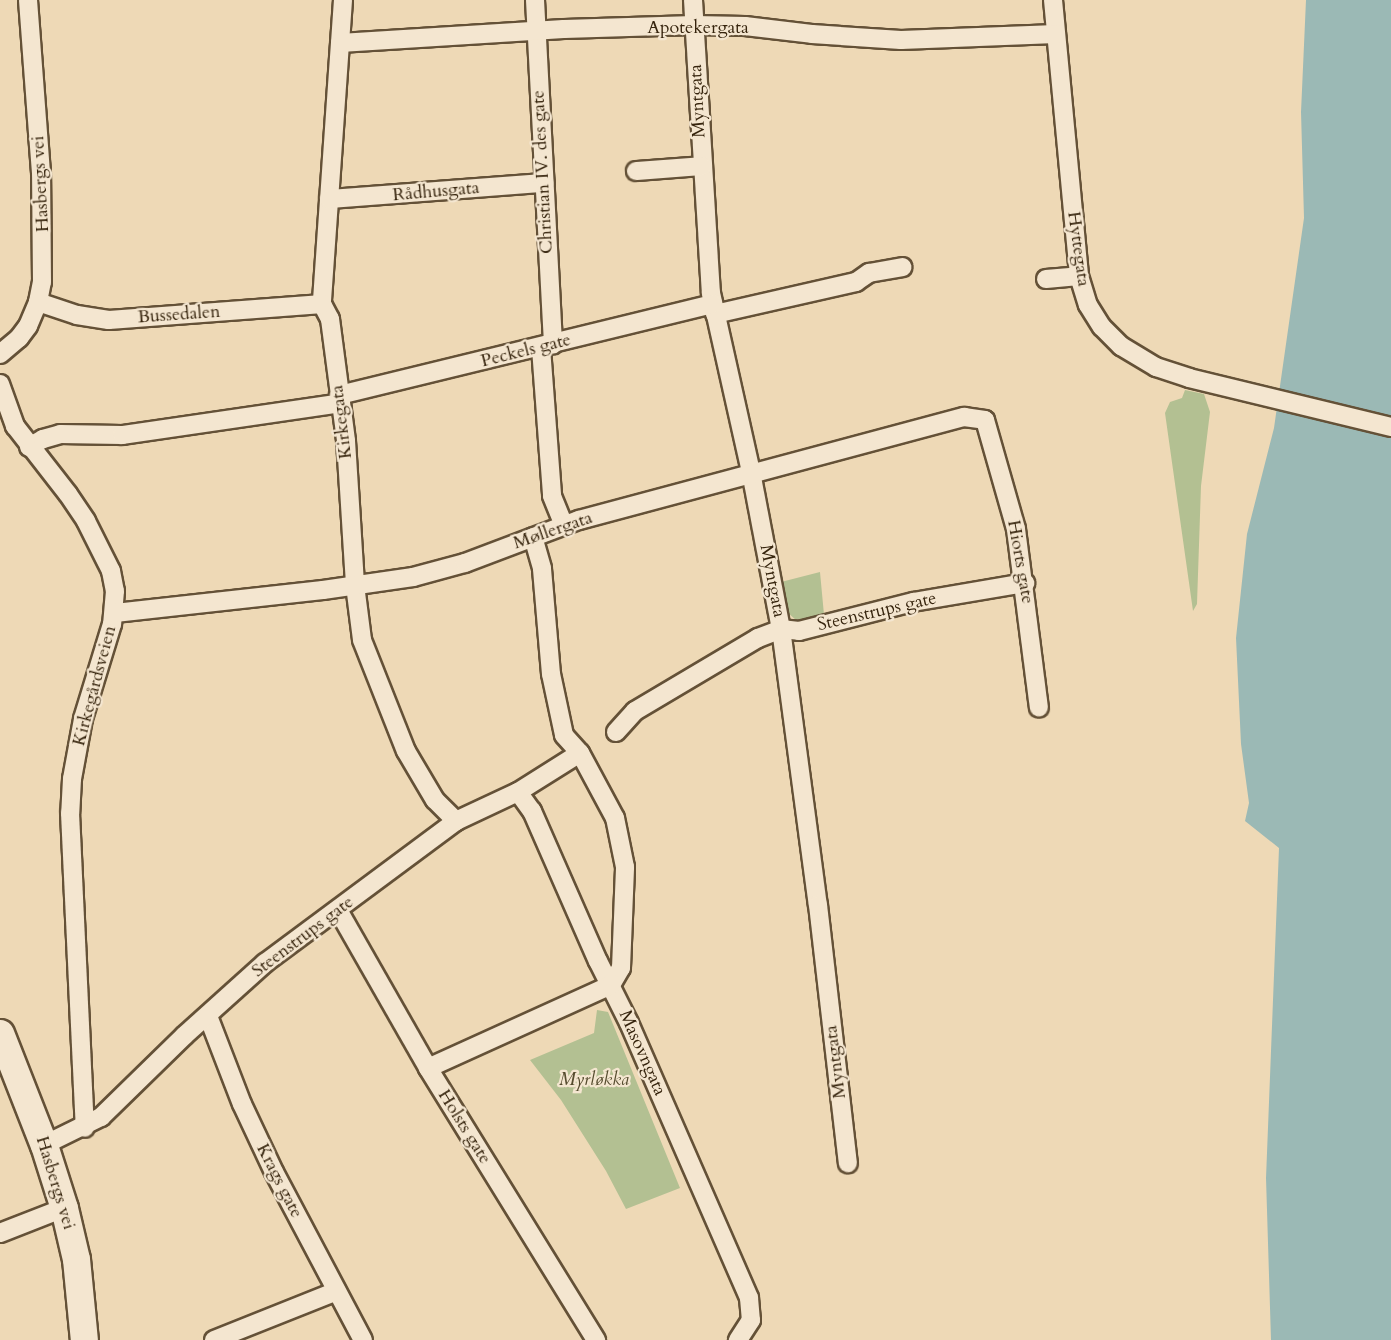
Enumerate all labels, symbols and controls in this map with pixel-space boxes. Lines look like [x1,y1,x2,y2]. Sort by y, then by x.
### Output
street label: Apotekergata [647,17,749,39]
street label: Myntgata [685,64,711,138]
street label: Christian IV. des gate [528,90,558,254]
street label: Hasbergs vei [28,135,54,233]
street label: Rådhusgata [392,177,480,207]
street label: Hyttegata [1062,210,1094,288]
street label: Bussedalen [137,301,221,329]
street label: Peckels gate [479,329,573,373]
street label: Kirkegata [327,384,357,460]
street label: Møllergata [511,507,595,555]
street label: Hiorts gate [1002,518,1038,606]
street label: Myntgata [754,543,790,619]
street label: Steenstrups gate [815,588,939,636]
street label: Kirkegårdsveien [69,624,121,748]
street label: Steenstrups gate [248,892,358,982]
street label: Masovngata [614,1007,670,1099]
street label: Myntgata [821,1024,851,1100]
park label: Myrløkka [559,1069,629,1091]
street label: Holsts gate [433,1086,495,1168]
street label: Hasbergs vei [31,1134,79,1232]
street label: Krags gate [251,1140,307,1222]

